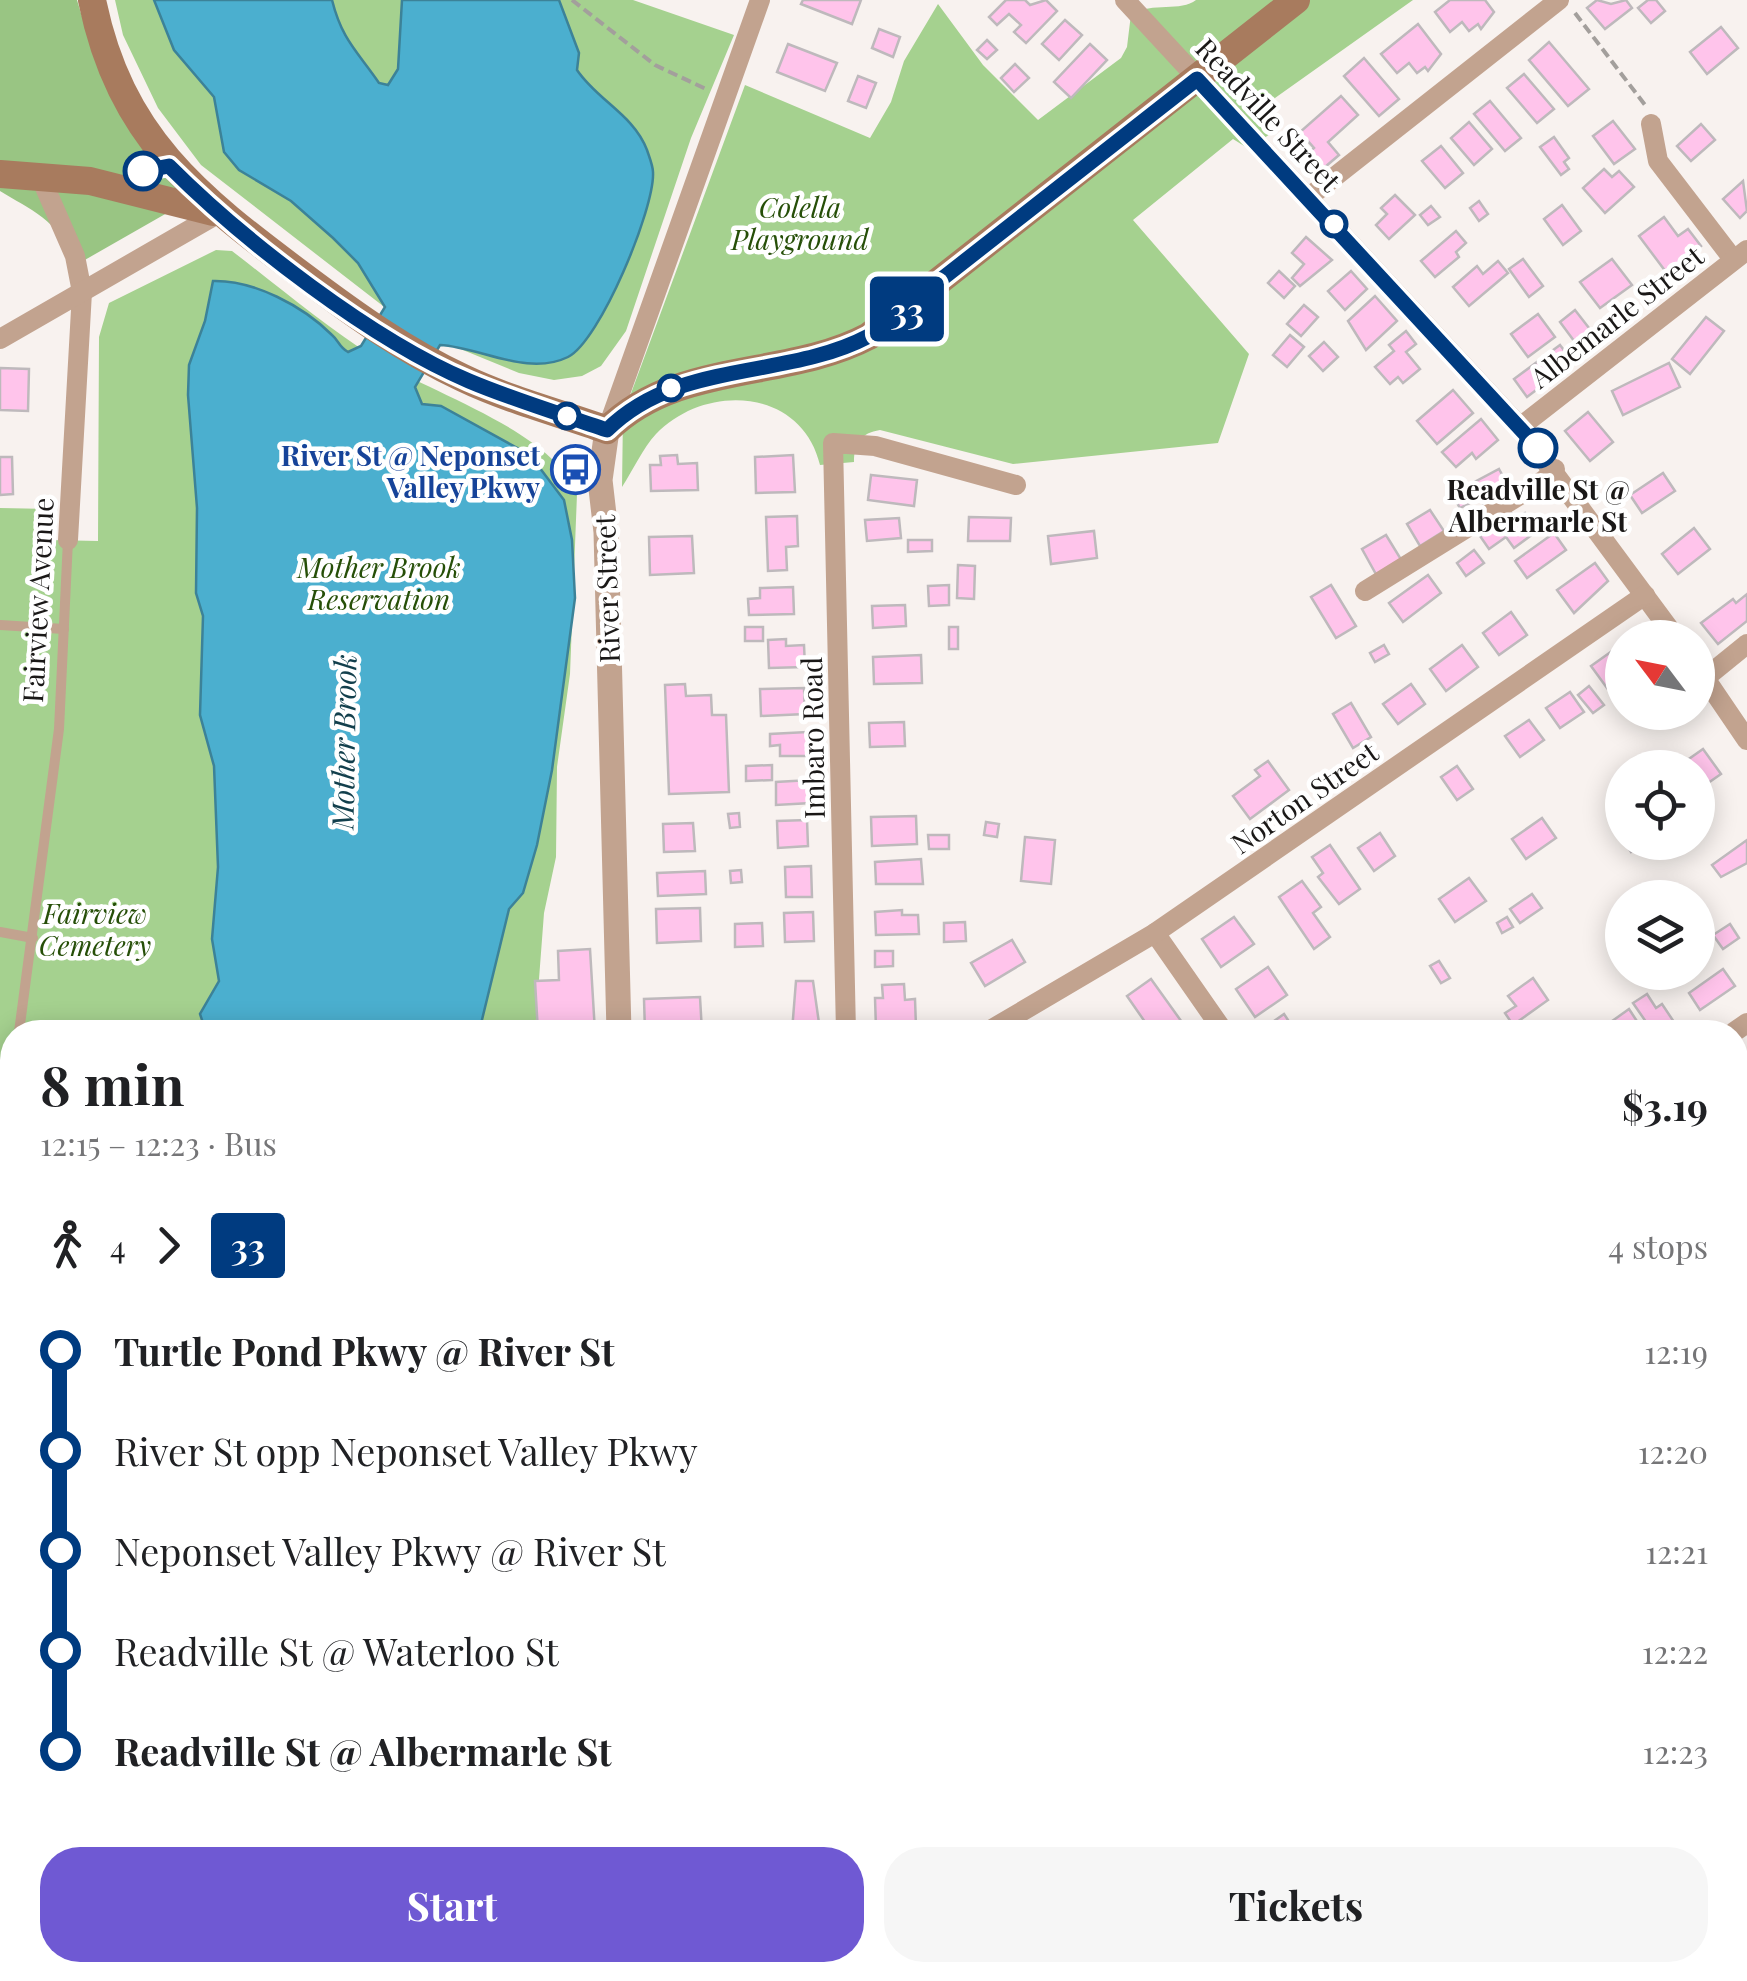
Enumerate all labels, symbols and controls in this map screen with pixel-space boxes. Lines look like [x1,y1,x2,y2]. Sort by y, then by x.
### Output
street label: Readville Street [1188,30,1350,199]
unlabelled marker [124,152,162,190]
park label: Colella Playground [730,188,869,257]
unlabelled marker [1321,211,1347,237]
street label: Albemarle Street [1521,236,1711,396]
line badge: 33 [862,276,952,342]
text: 33 [890,286,924,333]
unlabelled marker [658,375,684,401]
unlabelled marker [554,403,580,429]
marker: Readville St @ Albermarle St [1519,429,1557,467]
place label: River St @ Neponset Valley Pkwy [281,436,540,505]
bus stop icon: River St @ Neponset Valley Pkwy [549,444,601,496]
place label: Readville St @ Albermarle St [1446,470,1630,539]
street label: Fairview Avenue [13,496,61,704]
street label: River Street [585,513,627,664]
park label: Mother Brook Reservation [296,548,461,617]
north arrow [1605,620,1715,730]
map controls [1605,620,1715,990]
water label: Mother Brook [321,654,365,832]
street label: Imbaro Road [792,657,832,819]
street label: Norton Street [1223,732,1386,861]
button: locate [1605,750,1715,860]
button: layers [1605,880,1715,990]
park label: Fairview Cemetery [39,894,151,963]
text: 8 min [40,1046,185,1120]
text: $3.19 [1622,1080,1708,1131]
text: 12:15 – 12:23 · Bus [40,1121,277,1164]
icon: walk [40,1218,95,1273]
icon: forward [141,1218,196,1273]
text: 33 [231,1222,265,1269]
text: 4 [110,1224,126,1267]
text: 4 stops [1608,1224,1708,1267]
text: Turtle Pond Pkwy @ River St [114,1325,615,1376]
text: 12:19 [1644,1329,1708,1372]
text: River St opp Neponset Valley Pkwy [114,1425,698,1476]
text: 12:20 [1638,1429,1708,1472]
text: Neponset Valley Pkwy @ River St [114,1525,666,1576]
text: 12:21 [1645,1529,1708,1572]
text: Readville St @ Waterloo St [114,1625,559,1676]
text: 12:22 [1642,1629,1708,1672]
text: Readville St @ Albermarle St [114,1725,612,1776]
text: 12:23 [1643,1729,1708,1772]
button: Start [40,1847,864,1962]
button: Tickets [884,1847,1708,1962]

